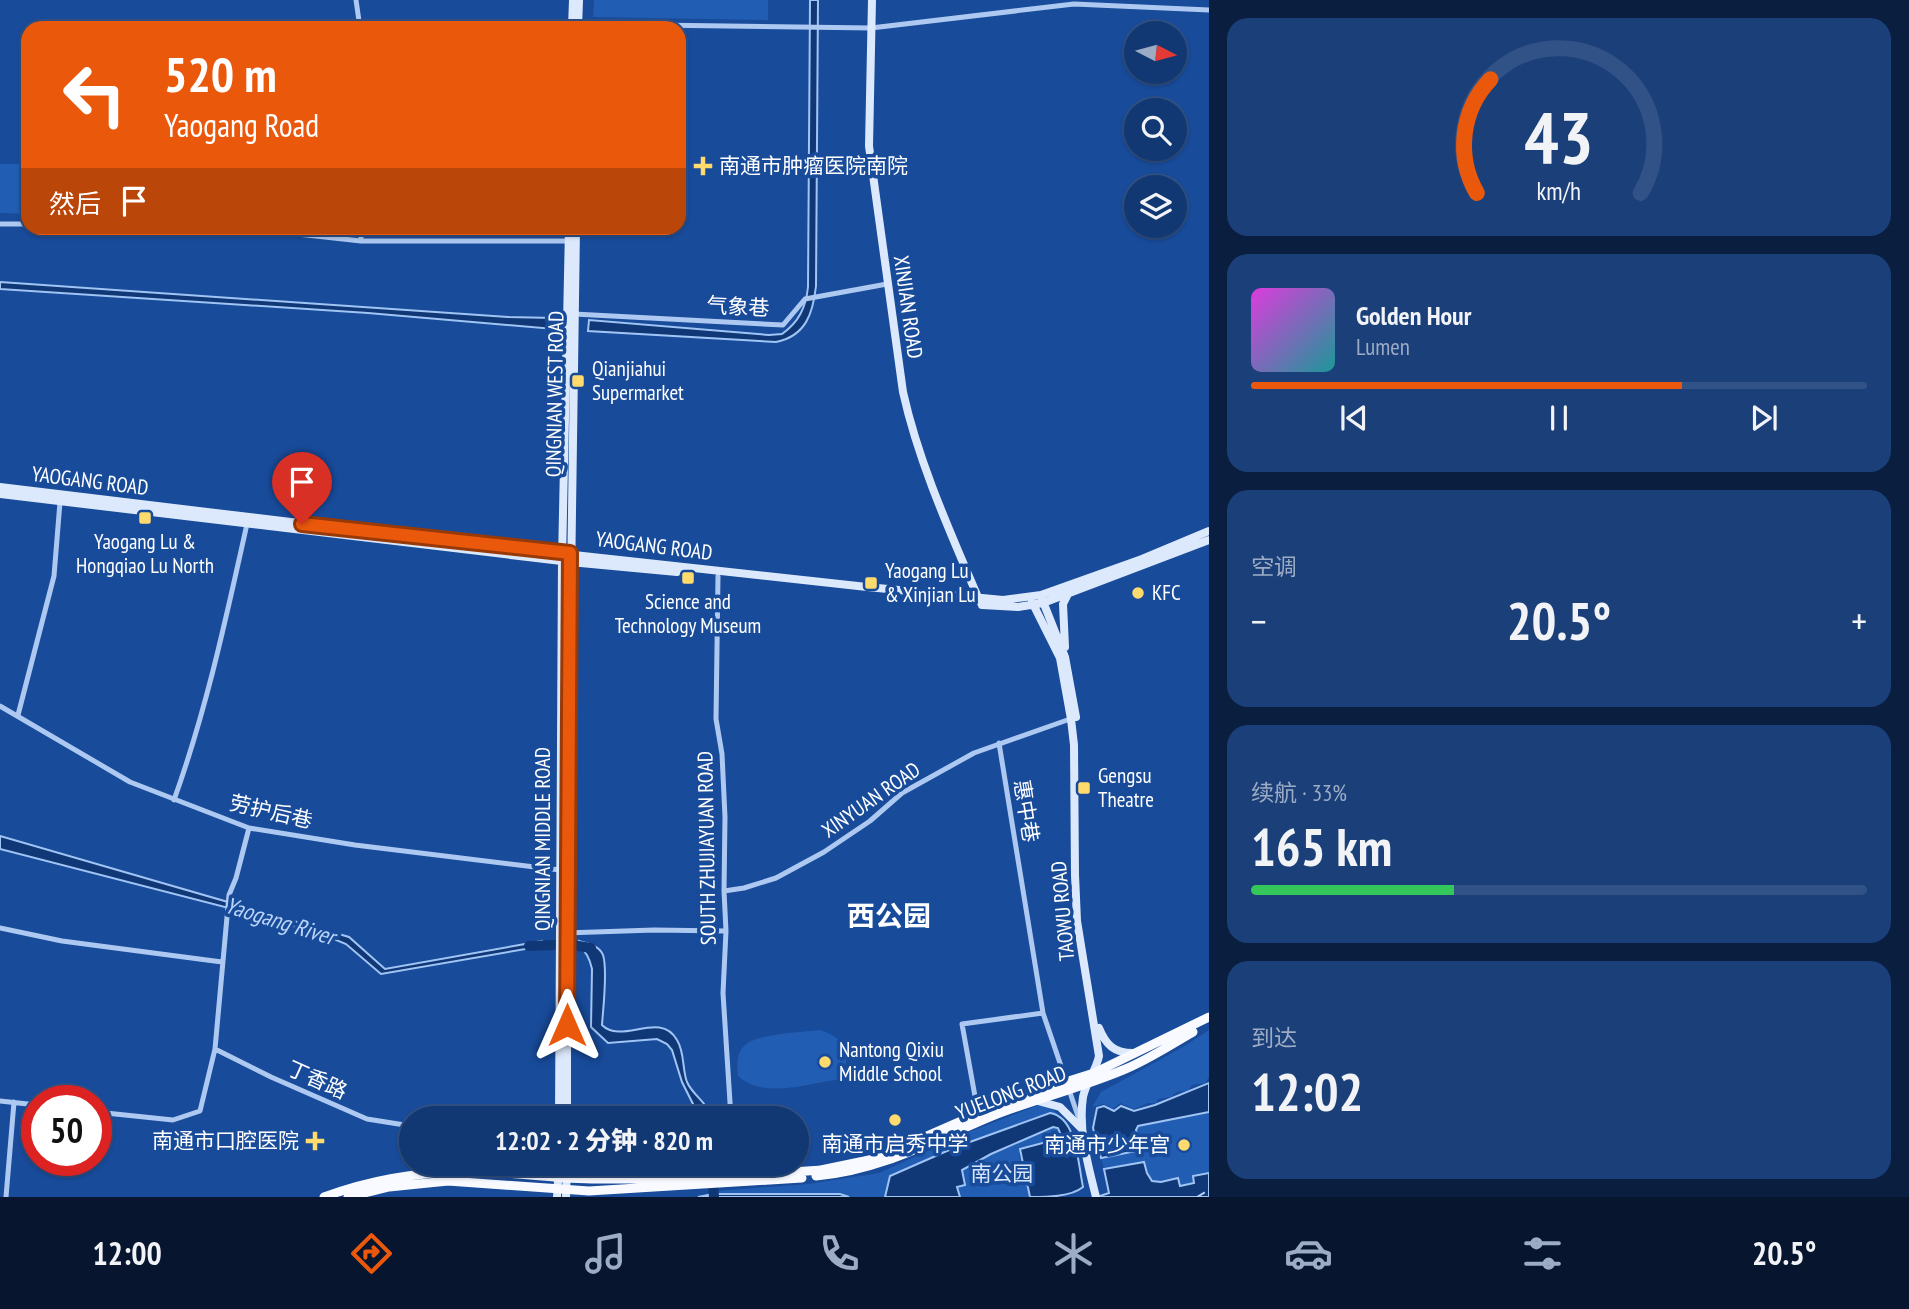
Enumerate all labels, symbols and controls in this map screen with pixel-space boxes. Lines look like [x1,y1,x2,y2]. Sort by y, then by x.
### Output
north arrow [1124,21,1186,84]
map controls [1124,21,1187,238]
text: 520 m [164,42,277,106]
icon: left [49,49,140,140]
text: 43 [1524,89,1594,183]
button: search [1124,98,1187,161]
text: Yaogang Road [164,104,319,146]
place label: 南通市肿瘤医院南院 [719,152,908,179]
marker: 南通市肿瘤医院南院 [693,156,713,176]
button: layers [1124,175,1187,238]
text: km/h [1537,175,1581,207]
icon: arrive [115,182,153,220]
text: 然后 [49,187,101,220]
street label: XINJIAN ROAD [888,254,929,360]
street label: 气象巷 [706,291,770,322]
text: Golden Hour [1356,299,1471,332]
street label: QINGNIAN WEST ROAD [540,311,569,477]
text: Lumen [1356,332,1410,361]
place label: Qianjiahui Supermarket [592,355,684,406]
marker: Qianjiahui Supermarket [570,373,586,389]
icon: previous [1335,399,1373,437]
icon: pause [1540,399,1578,437]
icon: next [1745,399,1783,437]
pin [272,452,332,524]
street label: YAOGANG ROAD [30,460,150,501]
icon: arrive [283,463,321,501]
marker: Yaogang Lu & Hongqiao Lu North [137,510,153,526]
street label: YAOGANG ROAD [594,525,714,566]
place label: Yaogang Lu & Hongqiao Lu North [76,528,214,579]
text: 空调 [1251,552,1297,581]
place label: Yaogang Lu & Xinjian Lu [885,557,976,608]
marker: Science and Technology Museum [680,570,696,586]
marker: Yaogang Lu & Xinjian Lu [863,575,879,591]
place label: KFC [1152,579,1181,606]
marker: KFC [1130,585,1146,601]
text: 20.5° [1507,587,1611,654]
place label: Science and Technology Museum [615,588,761,639]
text: − [1251,596,1267,645]
text: + [1851,596,1867,645]
street label: QINGNIAN MIDDLE ROAD [529,747,556,931]
street label: SOUTH ZHUJIAYUAN ROAD [691,751,722,945]
street label: XINYUAN ROAD [816,756,925,843]
place label: Gengsu Theatre [1098,762,1154,813]
street label: 惠中巷 [1008,778,1045,844]
text: 续航 · 33% [1251,778,1347,807]
marker: Gengsu Theatre [1076,780,1092,796]
street label: 劳护后巷 [227,789,315,834]
text: 165 km [1251,813,1392,880]
street label: TAOWU ROAD [1045,860,1080,962]
water label: Yaogang River [222,890,342,952]
district label: 西公园 [847,897,931,934]
position arrow [530,988,604,1062]
text: 到达 [1251,1023,1297,1052]
place label: Nantong Qixiu Middle School [839,1036,944,1087]
street label: 丁香路 [283,1054,351,1105]
marker: Nantong Qixiu Middle School [817,1054,833,1070]
text: 12:02 [1251,1058,1363,1125]
street label: YUELONG ROAD [952,1059,1070,1126]
speed limit sign: 50 [21,1085,112,1176]
marker: 南通市启秀中学 [887,1112,903,1128]
text: 12:02 · 2 分钟 · 820 m [495,1124,713,1157]
place label: 南通市口腔医院 [152,1127,299,1154]
place label: 南通市启秀中学 [822,1130,969,1157]
marker: 南通市口腔医院 [305,1131,325,1151]
place label: 南通市少年宫 [1044,1131,1170,1158]
marker: 南通市少年宫 [1176,1137,1192,1153]
park label: 南公园 [971,1160,1034,1187]
icon: directions [347,1229,396,1278]
icon: music [581,1229,630,1278]
icon: phone [815,1229,864,1278]
icon: climate [1049,1229,1098,1278]
icon: car [1284,1229,1333,1278]
icon: filters [1518,1229,1567,1278]
text: 12:00 [93,1232,162,1274]
text: 20.5° [1752,1232,1816,1274]

